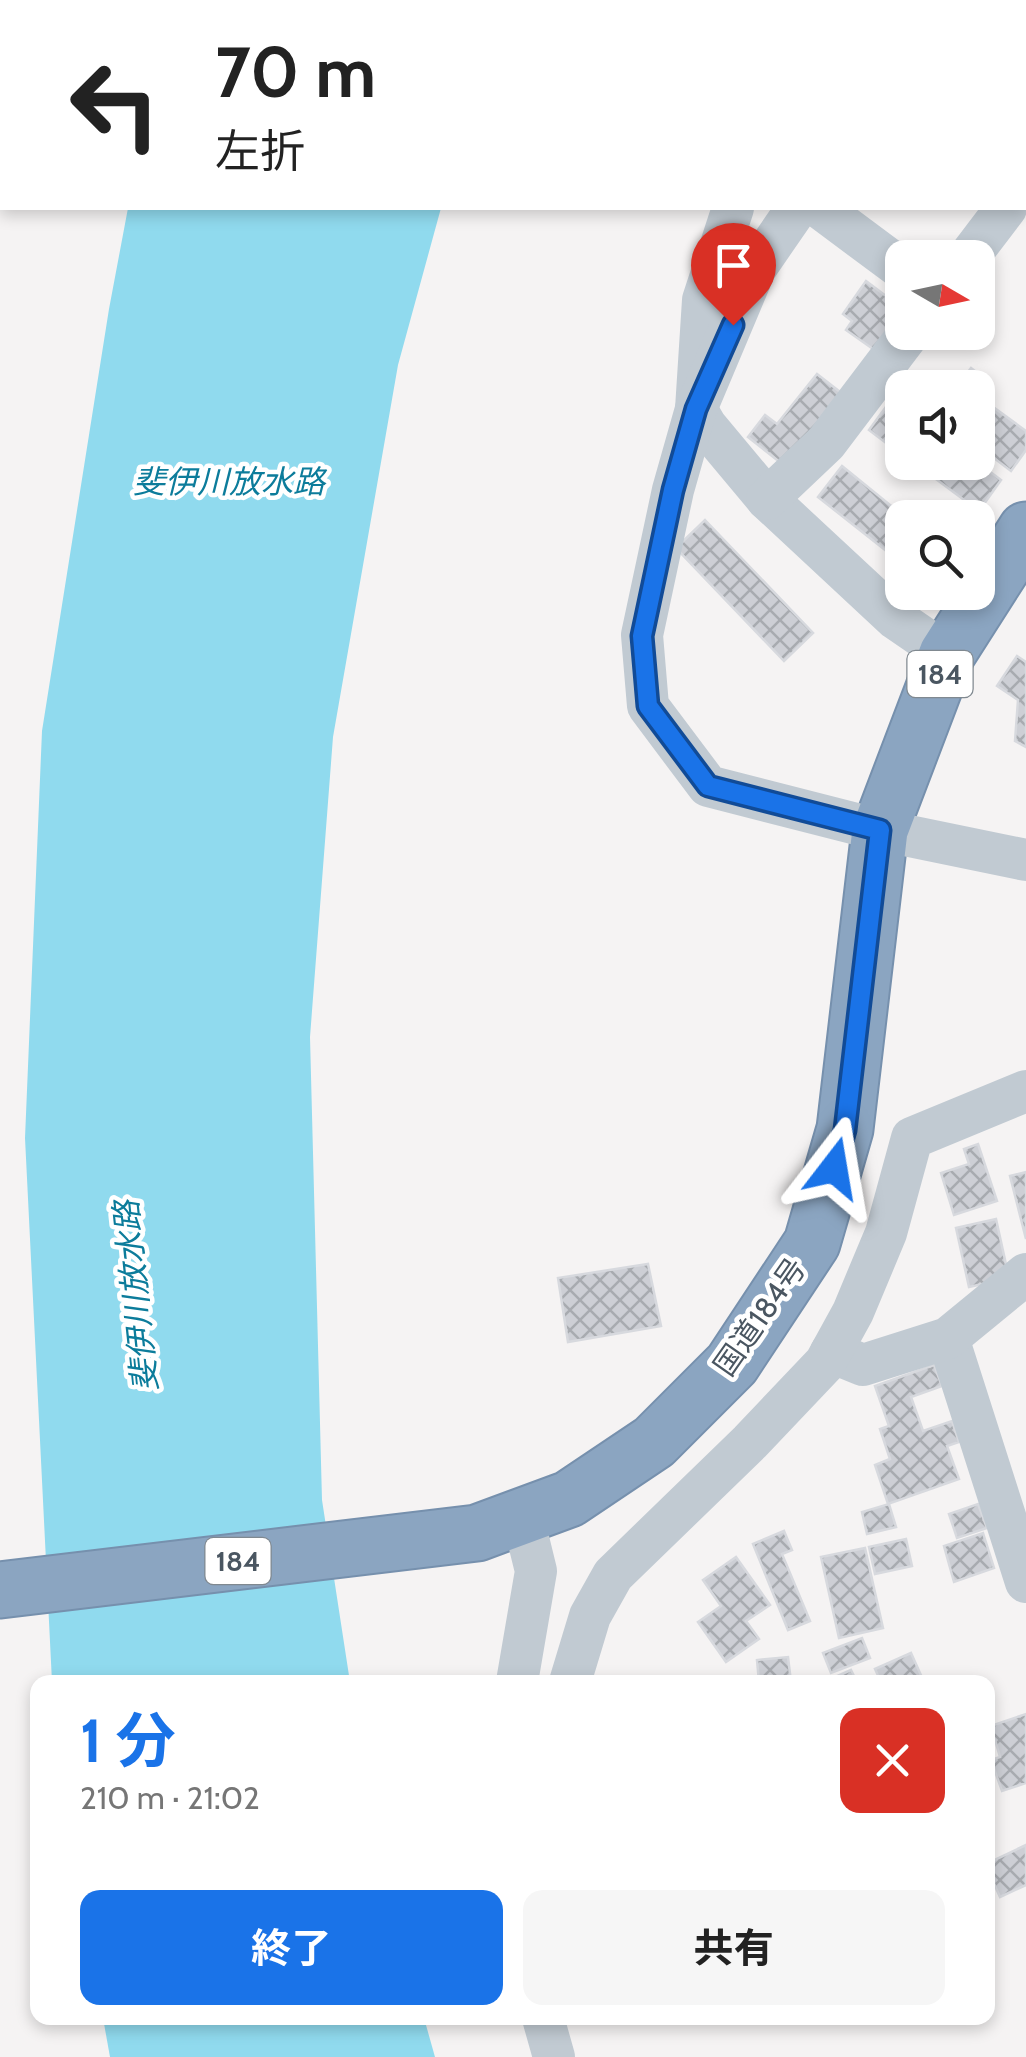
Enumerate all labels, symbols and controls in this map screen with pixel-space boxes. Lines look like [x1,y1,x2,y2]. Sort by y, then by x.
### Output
text: 70 m [215,29,376,115]
icon: left [50,40,180,170]
text: 左折 [215,124,305,178]
pin [691,223,776,326]
icon: arrive [706,238,761,293]
north arrow [885,240,995,350]
map controls [885,240,995,610]
button: sound [885,370,995,480]
water label: 斐伊川放水路 [133,462,328,501]
button: search [885,500,995,610]
road number: 184 [908,651,972,697]
position arrow [782,1116,886,1220]
water label: 斐伊川放水路 [106,1196,165,1394]
street label: 国道184号 [706,1251,814,1383]
road number: 184 [206,1538,270,1584]
text: 1 分 [80,1704,176,1777]
button: close [840,1708,945,1813]
text: 210 m · 21:02 [80,1778,260,1817]
button: 終了 [80,1890,503,2005]
button: 共有 [523,1890,945,2005]

